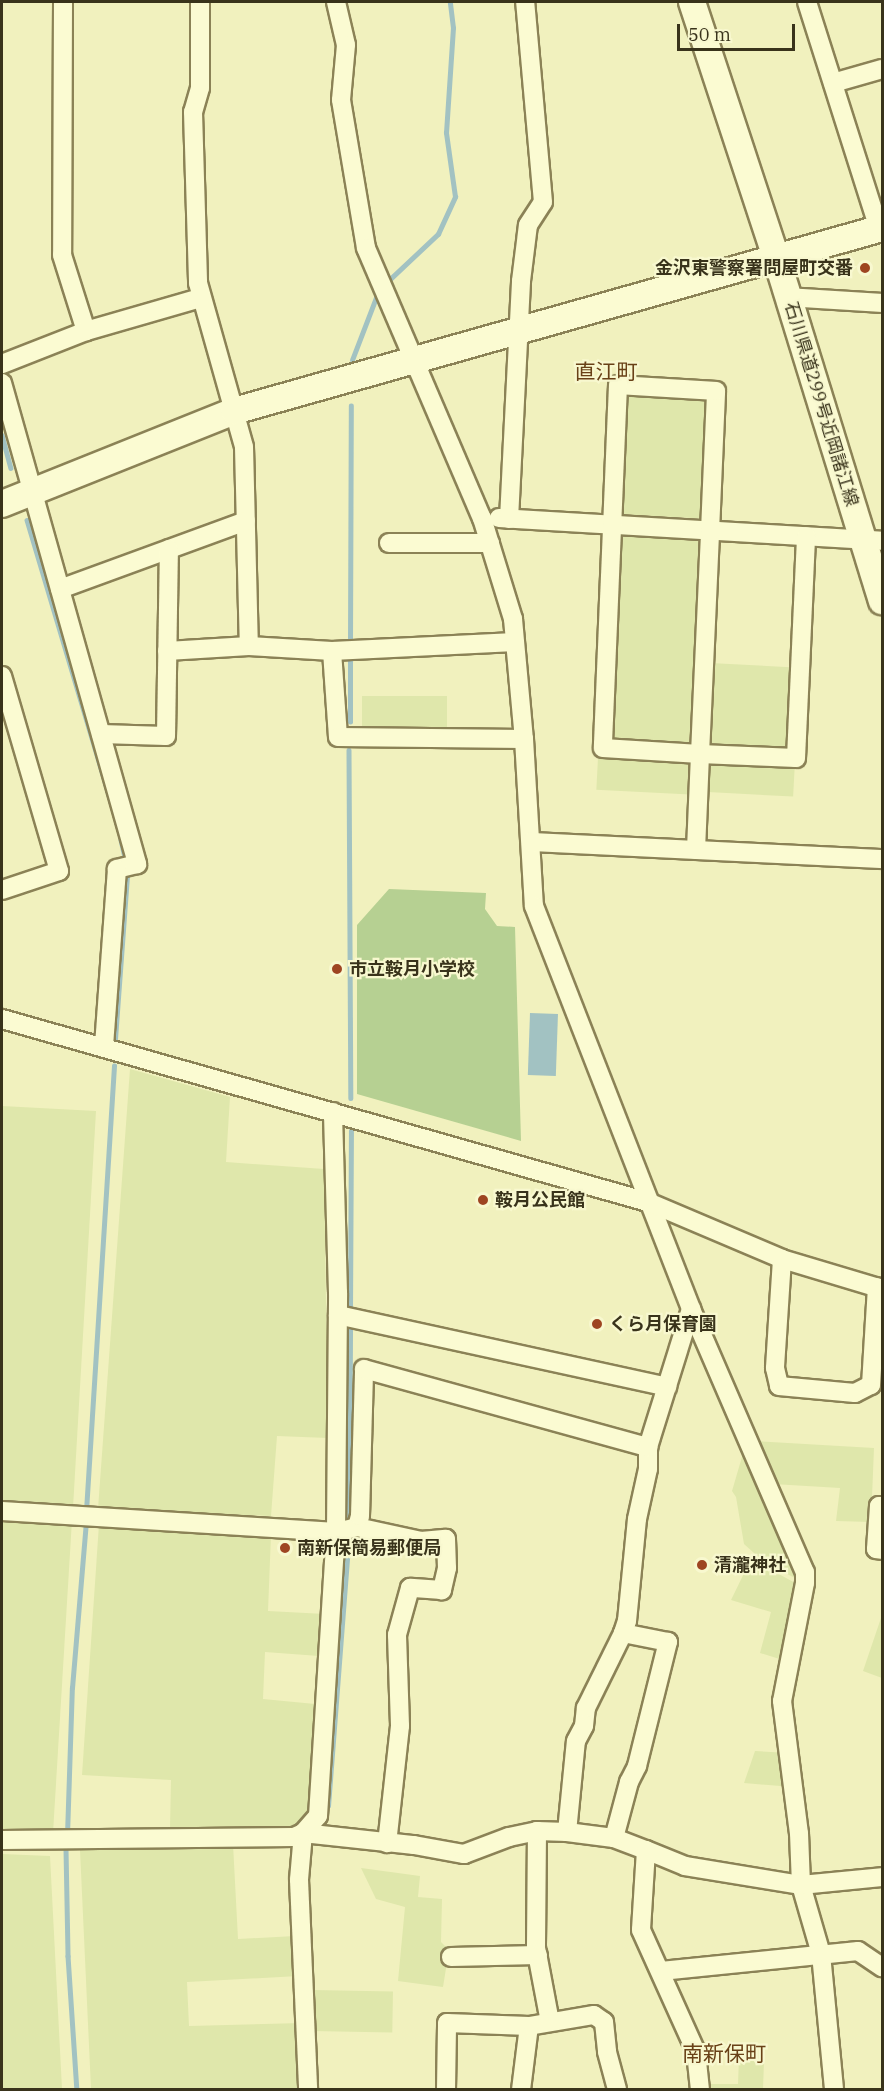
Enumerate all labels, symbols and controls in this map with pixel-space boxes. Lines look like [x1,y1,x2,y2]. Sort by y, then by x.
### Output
scale bar [680,12,798,50]
text: 50 m [688,23,731,46]
place label: 金沢東警察署問屋町交番 [655,257,853,279]
marker: 金沢東警察署問屋町交番 [858,261,872,275]
street label: 石川県道299号近岡諸江線 [780,299,862,509]
district label: 直江町 [575,358,637,384]
place label: 市立鞍月小学校 [349,958,475,980]
marker: 市立鞍月小学校 [330,962,344,976]
place label: 鞍月公民館 [495,1189,585,1211]
marker: 鞍月公民館 [476,1193,490,1207]
place label: くら月保育園 [609,1313,717,1335]
marker: くら月保育園 [590,1317,604,1331]
place label: 南新保簡易郵便局 [297,1537,441,1559]
marker: 南新保簡易郵便局 [278,1541,292,1555]
place label: 清瀧神社 [714,1554,786,1576]
marker: 清瀧神社 [695,1558,709,1572]
district label: 南新保町 [682,2040,766,2066]

